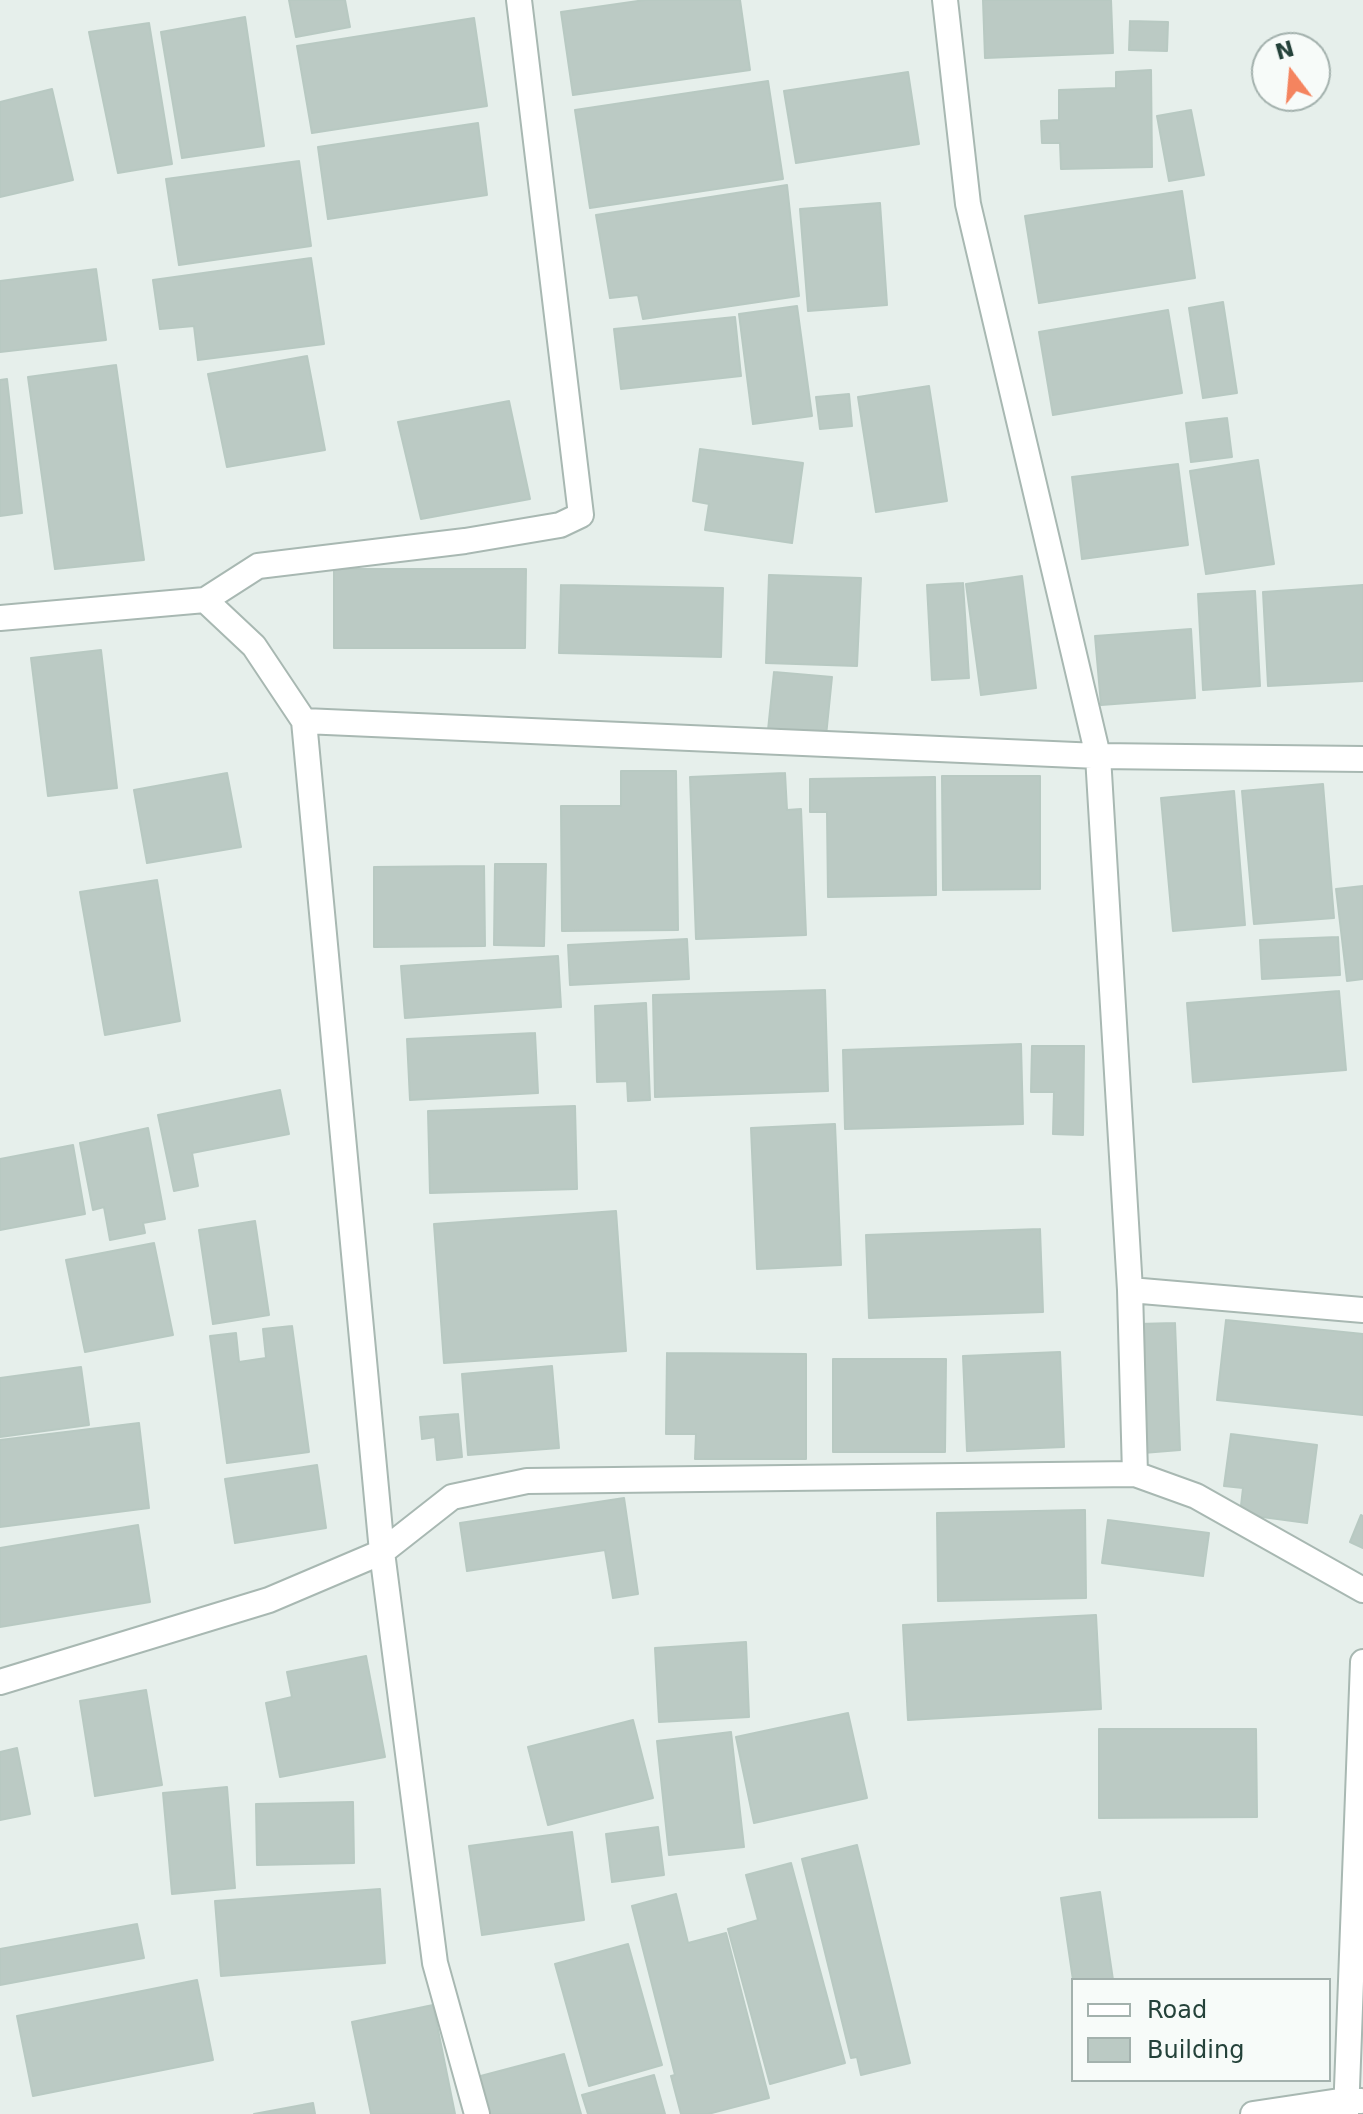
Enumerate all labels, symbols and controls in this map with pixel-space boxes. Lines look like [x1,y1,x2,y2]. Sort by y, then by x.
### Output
north arrow [1251,32,1331,112]
text: N [1272,36,1297,65]
legend [1071,1978,1331,2082]
text: Road [1147,1996,1207,2024]
text: Building [1147,2036,1244,2064]

